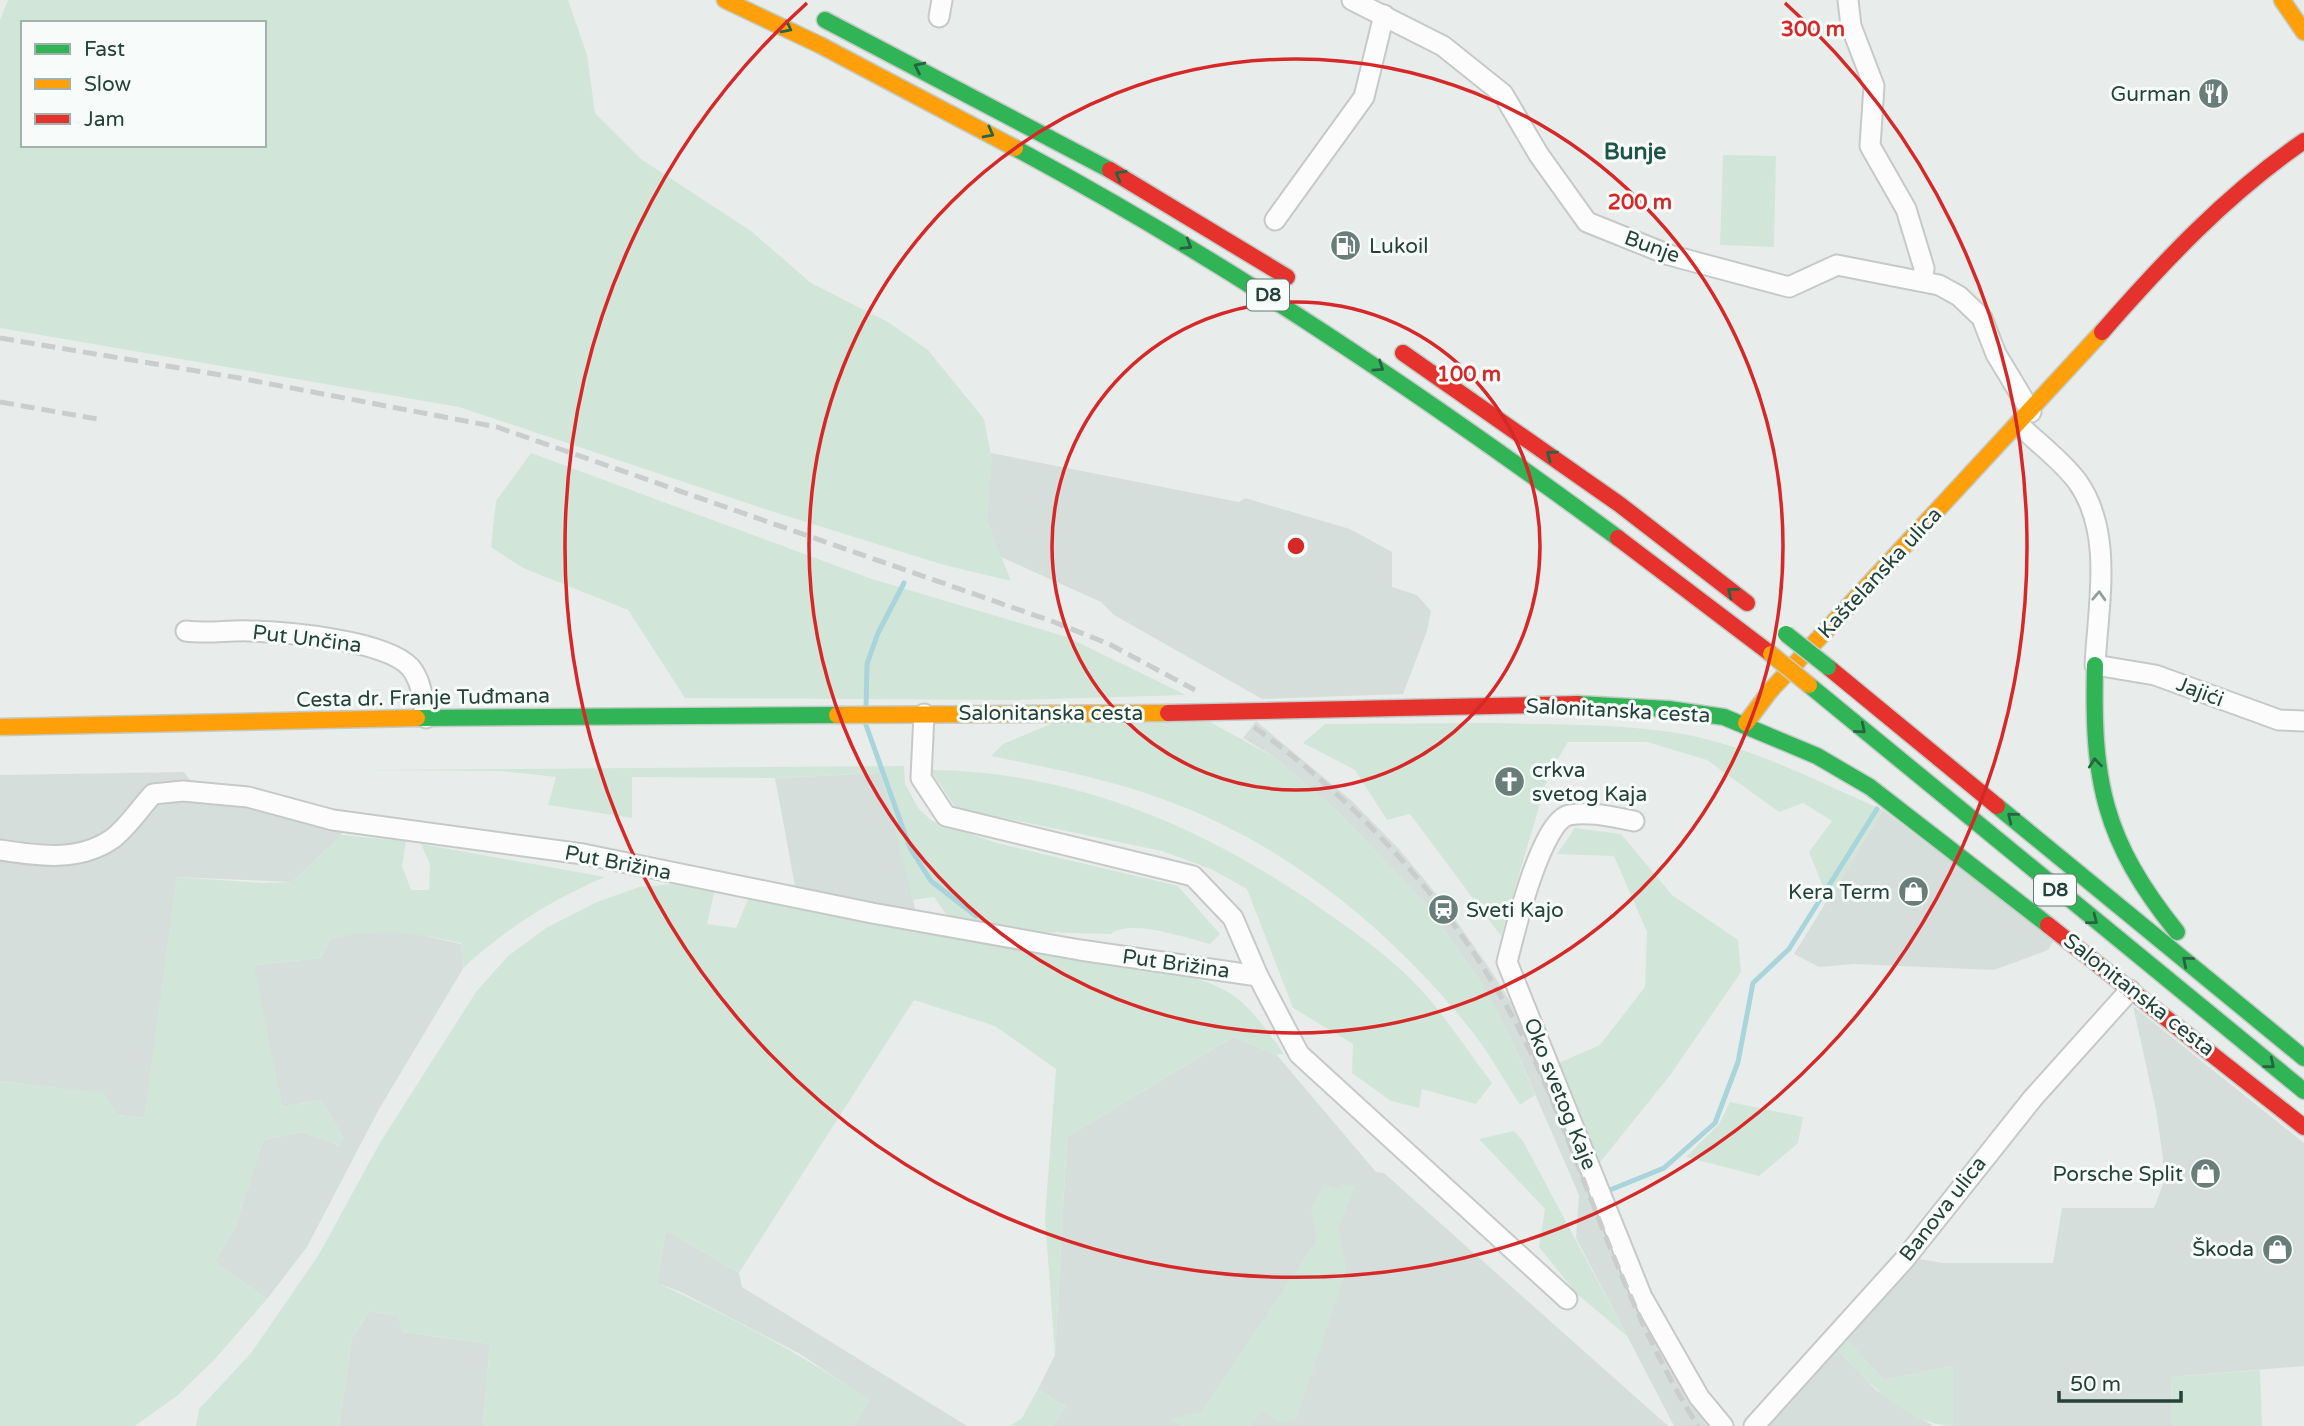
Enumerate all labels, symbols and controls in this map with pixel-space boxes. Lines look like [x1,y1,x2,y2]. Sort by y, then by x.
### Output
text: 300 m [1781,17,1845,42]
one-way arrow [780,20,792,34]
legend [21,21,266,147]
text: Fast [84,37,125,62]
one-way arrow [914,61,927,75]
text: Slow [84,72,132,97]
restaurant icon: Gurman [2197,77,2231,111]
place label: Gurman [2110,82,2191,107]
text: Jam [84,107,125,132]
one-way arrow [981,125,994,138]
district label: Bunje [1604,138,1666,166]
one-way arrow [1114,170,1127,183]
text: 200 m [1608,190,1672,215]
street label: Bunje [1621,225,1683,269]
fuel station icon: Lukoil [1329,229,1363,263]
place label: Lukoil [1369,234,1428,259]
one-way arrow [1179,237,1192,250]
road number: D8 [1247,280,1289,310]
one-way arrow [1371,359,1384,371]
text: 100 m [1437,362,1501,387]
one-way arrow [1546,451,1559,463]
street label: Kaštelanska ulica [1813,502,1947,644]
centre of rings [1284,534,1308,558]
one-way arrow [1728,588,1740,601]
one-way arrow [2091,591,2106,602]
street label: Put Unčina [251,620,363,658]
street label: Jajići [2173,672,2227,712]
street label: Cesta dr. Franje Tuđmana [296,683,550,713]
street label: Salonitanska cesta [1525,694,1711,728]
street label: Salonitanska cesta [959,701,1143,726]
one-way arrow [1853,721,1866,733]
one-way arrow [2088,757,2103,768]
place label: crkva svetog Kaja [1532,758,1647,807]
church icon: crkva svetog Kaja [1492,765,1526,799]
one-way arrow [2007,812,2019,825]
street label: Put Brižina [563,840,673,886]
road number: D8 [2034,874,2076,906]
shop icon: Kera Term [1896,875,1930,909]
place label: Kera Term [1788,880,1890,905]
station icon: Sveti Kajo [1426,893,1460,927]
place label: Sveti Kajo [1466,898,1564,923]
one-way arrow [2086,912,2098,925]
street label: Salonitanska cesta [2059,928,2219,1062]
street label: Put Brižina [1121,944,1231,984]
one-way arrow [2183,957,2195,970]
street label: Oko svetog Kaje [1518,1014,1602,1174]
one-way arrow [2262,1055,2274,1068]
street label: Banova ulica [1894,1152,1992,1266]
shop icon: Porsche Split [2189,1157,2223,1191]
place label: Porsche Split [2052,1162,2183,1187]
shop icon: Škoda [2260,1232,2294,1266]
place label: Škoda [2192,1237,2254,1262]
scale bar [2059,1360,2182,1404]
text: 50 m [2070,1372,2121,1397]

